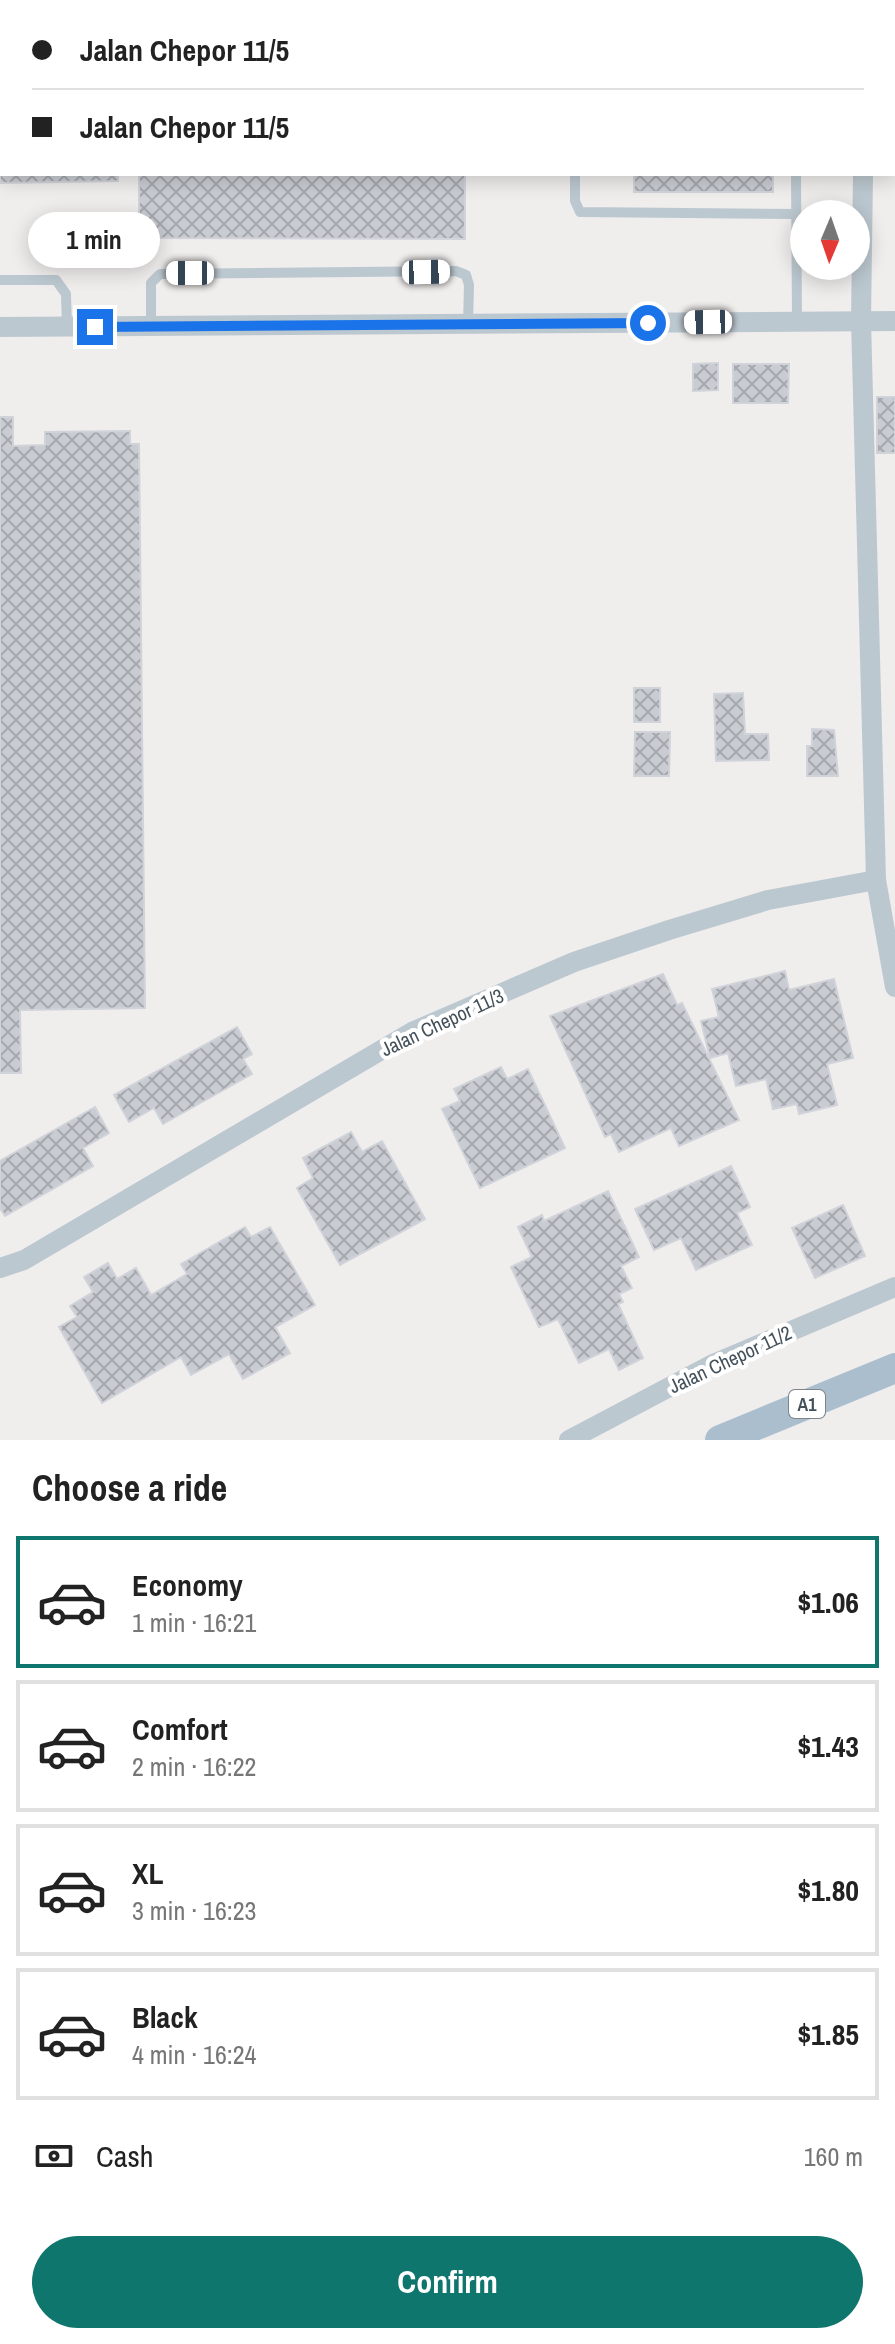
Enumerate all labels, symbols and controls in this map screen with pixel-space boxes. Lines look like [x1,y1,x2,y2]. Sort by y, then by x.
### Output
text: Jalan Chepor 11/5 [80,30,289,70]
text: Jalan Chepor 11/5 [80,107,289,147]
north arrow [790,200,870,280]
map controls [790,200,870,280]
callout: 1 min [29,211,161,267]
text: 1 min [66,222,122,257]
car [402,260,450,284]
car [166,261,214,285]
route start [630,305,666,341]
route end [77,309,113,345]
car [684,310,732,334]
street label: Jalan Chepor 11/3 [376,982,508,1062]
street label: Jalan Chepor 11/2 [664,1319,796,1399]
road number: A1 [789,1390,825,1418]
text: Choose a ride [32,1464,227,1512]
text: Economy [132,1565,243,1605]
icon: car [36,1566,108,1638]
text: $1.06 [797,1582,859,1622]
text: 1 min · 16:21 [132,1605,256,1640]
text: Comfort [132,1709,228,1749]
icon: car [36,1710,108,1782]
text: $1.43 [797,1726,859,1766]
text: 2 min · 16:22 [132,1749,256,1784]
text: XL [132,1853,163,1893]
icon: car [36,1854,108,1926]
text: $1.80 [797,1870,859,1910]
text: 3 min · 16:23 [132,1893,256,1928]
text: Black [132,1997,198,2037]
icon: car [36,1998,108,2070]
text: $1.85 [797,2014,859,2054]
text: 4 min · 16:24 [132,2037,256,2072]
icon: cash [32,2134,76,2178]
text: Cash [96,2136,153,2176]
text: 160 m [804,2139,863,2174]
button: Confirm [32,2236,863,2328]

